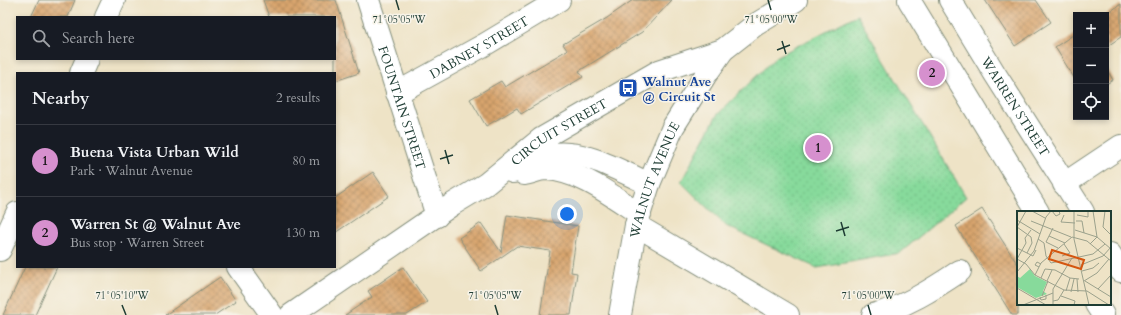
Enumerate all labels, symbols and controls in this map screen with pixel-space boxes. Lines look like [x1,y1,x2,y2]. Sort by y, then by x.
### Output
street label: DABNEY STREET [427,12,533,83]
map controls [1073,12,1109,120]
button: + [1073,12,1109,48]
text: 71°05'05"W [372,13,427,27]
text: 71°05'00"W [744,13,799,27]
search box [16,16,336,60]
icon: search [30,27,52,49]
text: Search here [62,28,135,48]
street label: FOUNTAIN STREET [373,44,430,173]
button: − [1073,48,1109,84]
street label: WARREN STREET [976,53,1054,161]
pin: 2 [919,58,945,88]
place label: Walnut Ave @ Circuit St [641,73,716,106]
bus stop icon: Walnut Ave @ Circuit St [617,77,639,99]
button: locate [1073,84,1109,120]
text: Nearby [32,87,89,110]
text: 2 results [276,89,320,107]
street label: CIRCUIT STREET [507,94,611,170]
street label: WALNUT AVENUE [626,118,684,240]
pin: 1 [805,133,831,163]
text: Buena Vista Urban Wild [70,142,239,162]
text: 1 [42,152,48,170]
text: 80 m [292,152,320,170]
text: Park · Walnut Avenue [70,162,193,180]
your location [557,204,577,224]
inset map [1017,211,1111,305]
text: Warren St @ Walnut Ave [70,214,241,234]
text: 2 [42,224,48,242]
text: 130 m [286,224,320,242]
text: Bus stop · Warren Street [70,234,204,252]
text: 71°05'10"W [95,289,150,303]
text: 71°05'05"W [468,289,523,303]
text: 71°05'00"W [841,289,896,303]

